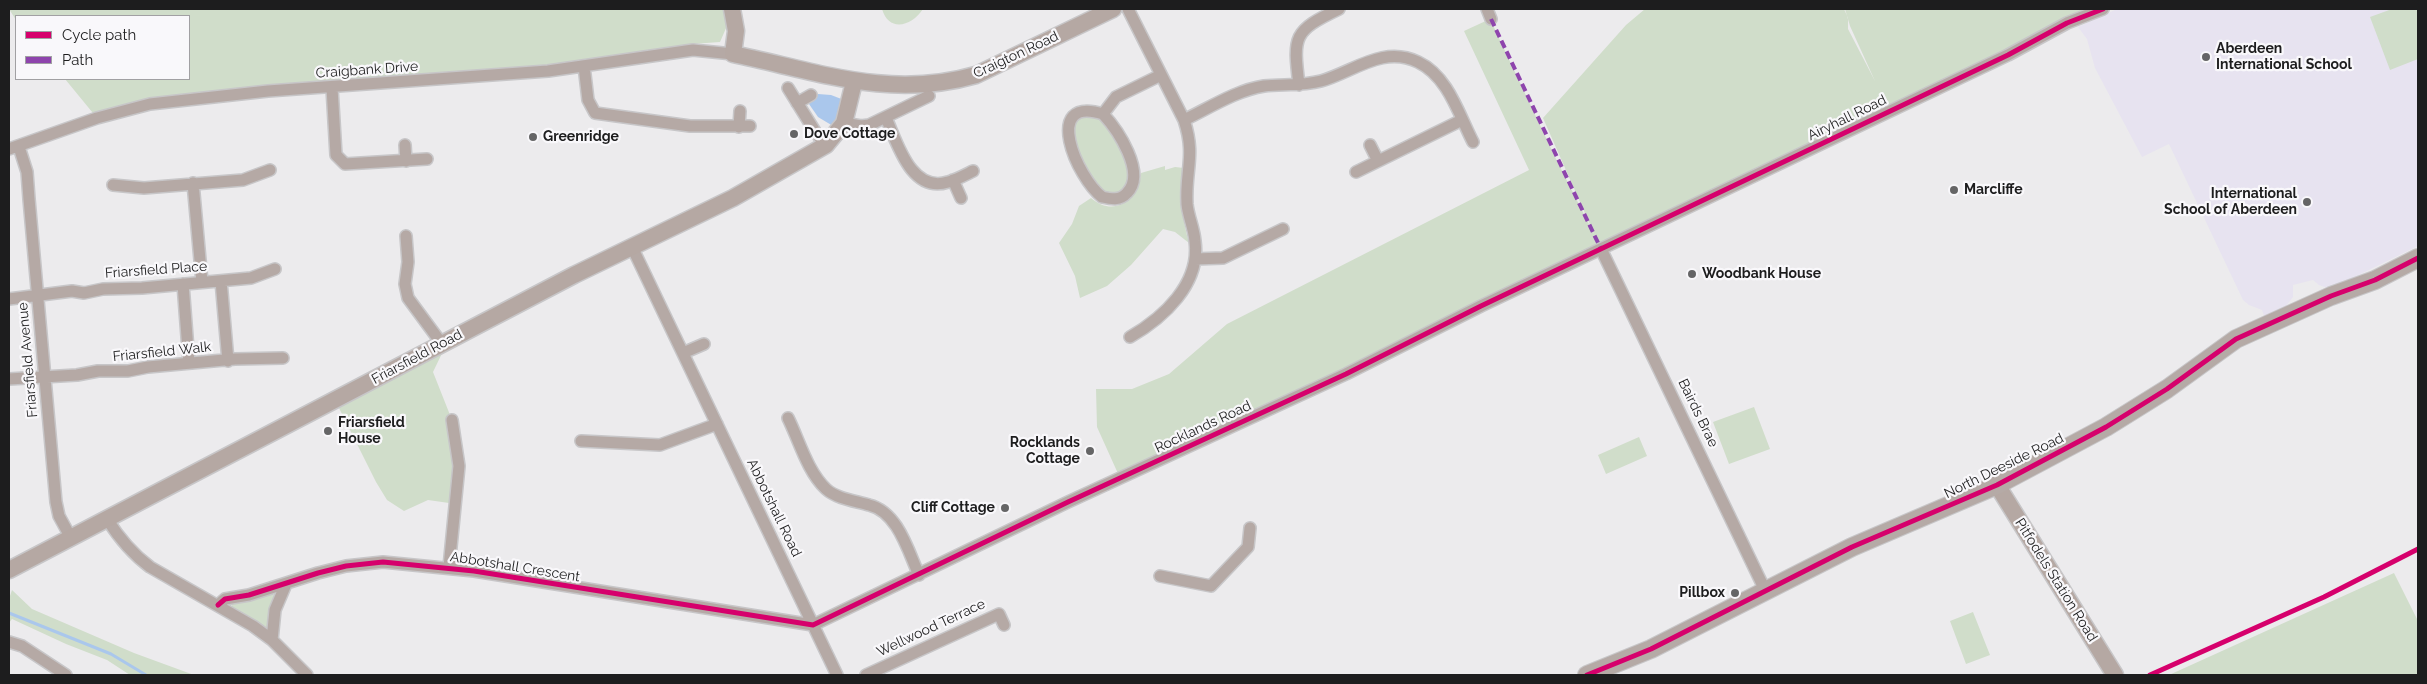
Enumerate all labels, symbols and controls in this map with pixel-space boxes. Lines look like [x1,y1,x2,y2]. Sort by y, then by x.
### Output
legend [15,15,190,80]
text: Cycle path [62,26,136,44]
street label: Craigton Road [971,28,1061,82]
place label: Aberdeen International School [2216,41,2352,74]
text: Path [62,51,93,69]
marker: Aberdeen International School [2200,51,2212,63]
street label: Craigbank Drive [315,58,419,82]
street label: Airyhall Road [1805,92,1889,144]
place label: Dove Cottage [804,126,895,142]
marker: Dove Cottage [788,128,800,140]
place label: Greenridge [543,129,619,145]
marker: Greenridge [527,131,539,143]
place label: Marcliffe [1964,182,2023,198]
marker: Marcliffe [1948,184,1960,196]
place label: International School of Aberdeen [2164,186,2297,218]
marker: International School of Aberdeen [2301,196,2313,208]
street label: Friarsfield Place [104,258,208,282]
place label: Woodbank House [1702,266,1821,282]
marker: Woodbank House [1686,268,1698,280]
street label: Friarsfield Avenue [15,302,41,418]
street label: Friarsfield Road [369,326,465,388]
street label: Friarsfield Walk [112,338,212,366]
street label: Bairds Brae [1674,376,1722,450]
street label: Rocklands Road [1152,397,1254,457]
place label: Friarsfield House [338,415,405,448]
marker: Friarsfield House [322,425,334,437]
street label: North Deeside Road [1942,430,2066,502]
place label: Rocklands Cottage [1010,435,1080,468]
marker: Rocklands Cottage [1084,445,1096,457]
street label: Abbotshall Road [743,456,805,560]
place label: Cliff Cottage [911,500,995,516]
marker: Cliff Cottage [999,502,1011,514]
street label: Pitfodels Station Road [2011,515,2101,645]
street label: Abbotshall Crescent [449,548,581,586]
place label: Pillbox [1679,585,1725,601]
marker: Pillbox [1729,587,1741,599]
street label: Wellwood Terrace [874,595,988,661]

